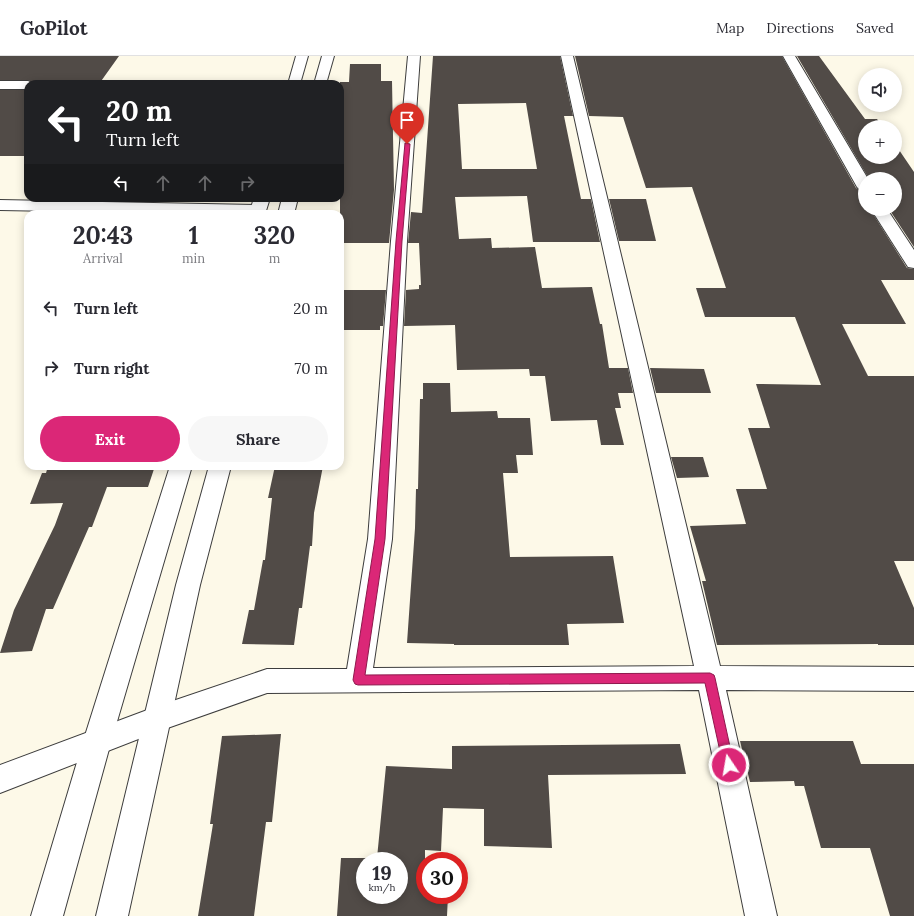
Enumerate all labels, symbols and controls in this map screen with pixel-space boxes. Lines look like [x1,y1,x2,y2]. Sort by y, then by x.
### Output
text: GoPilot [20,16,88,40]
text: Map [716,19,744,37]
text: Directions [766,19,834,37]
text: Saved [856,19,894,37]
map controls [858,68,902,216]
button: sound [858,68,902,112]
text: 20 m [106,93,172,129]
icon: left [40,96,92,148]
pin [390,103,424,144]
icon: arrive [396,109,418,131]
button: + [858,120,902,164]
text: Turn left [106,128,179,151]
icon: left [110,172,132,194]
icon: ahead [152,172,174,194]
icon: ahead [194,172,216,194]
icon: right [236,172,258,194]
button: − [858,172,902,216]
text: 20:43 [73,220,133,251]
text: 1 [189,220,198,251]
text: 320 [254,220,295,251]
text: Arrival [83,250,123,267]
text: min [182,250,205,267]
text: m [269,250,280,267]
icon: left [40,297,62,319]
text: Turn left [74,299,138,318]
text: 20 m [293,299,328,318]
icon: right [40,357,62,379]
text: Turn right [74,359,150,378]
text: 70 m [294,359,328,378]
button: Exit [40,416,180,462]
button: Share [188,416,328,462]
position arrow [708,744,750,786]
speed limit sign: 30 [416,852,468,904]
text: 19 [372,860,392,885]
text: km/h [368,881,396,894]

